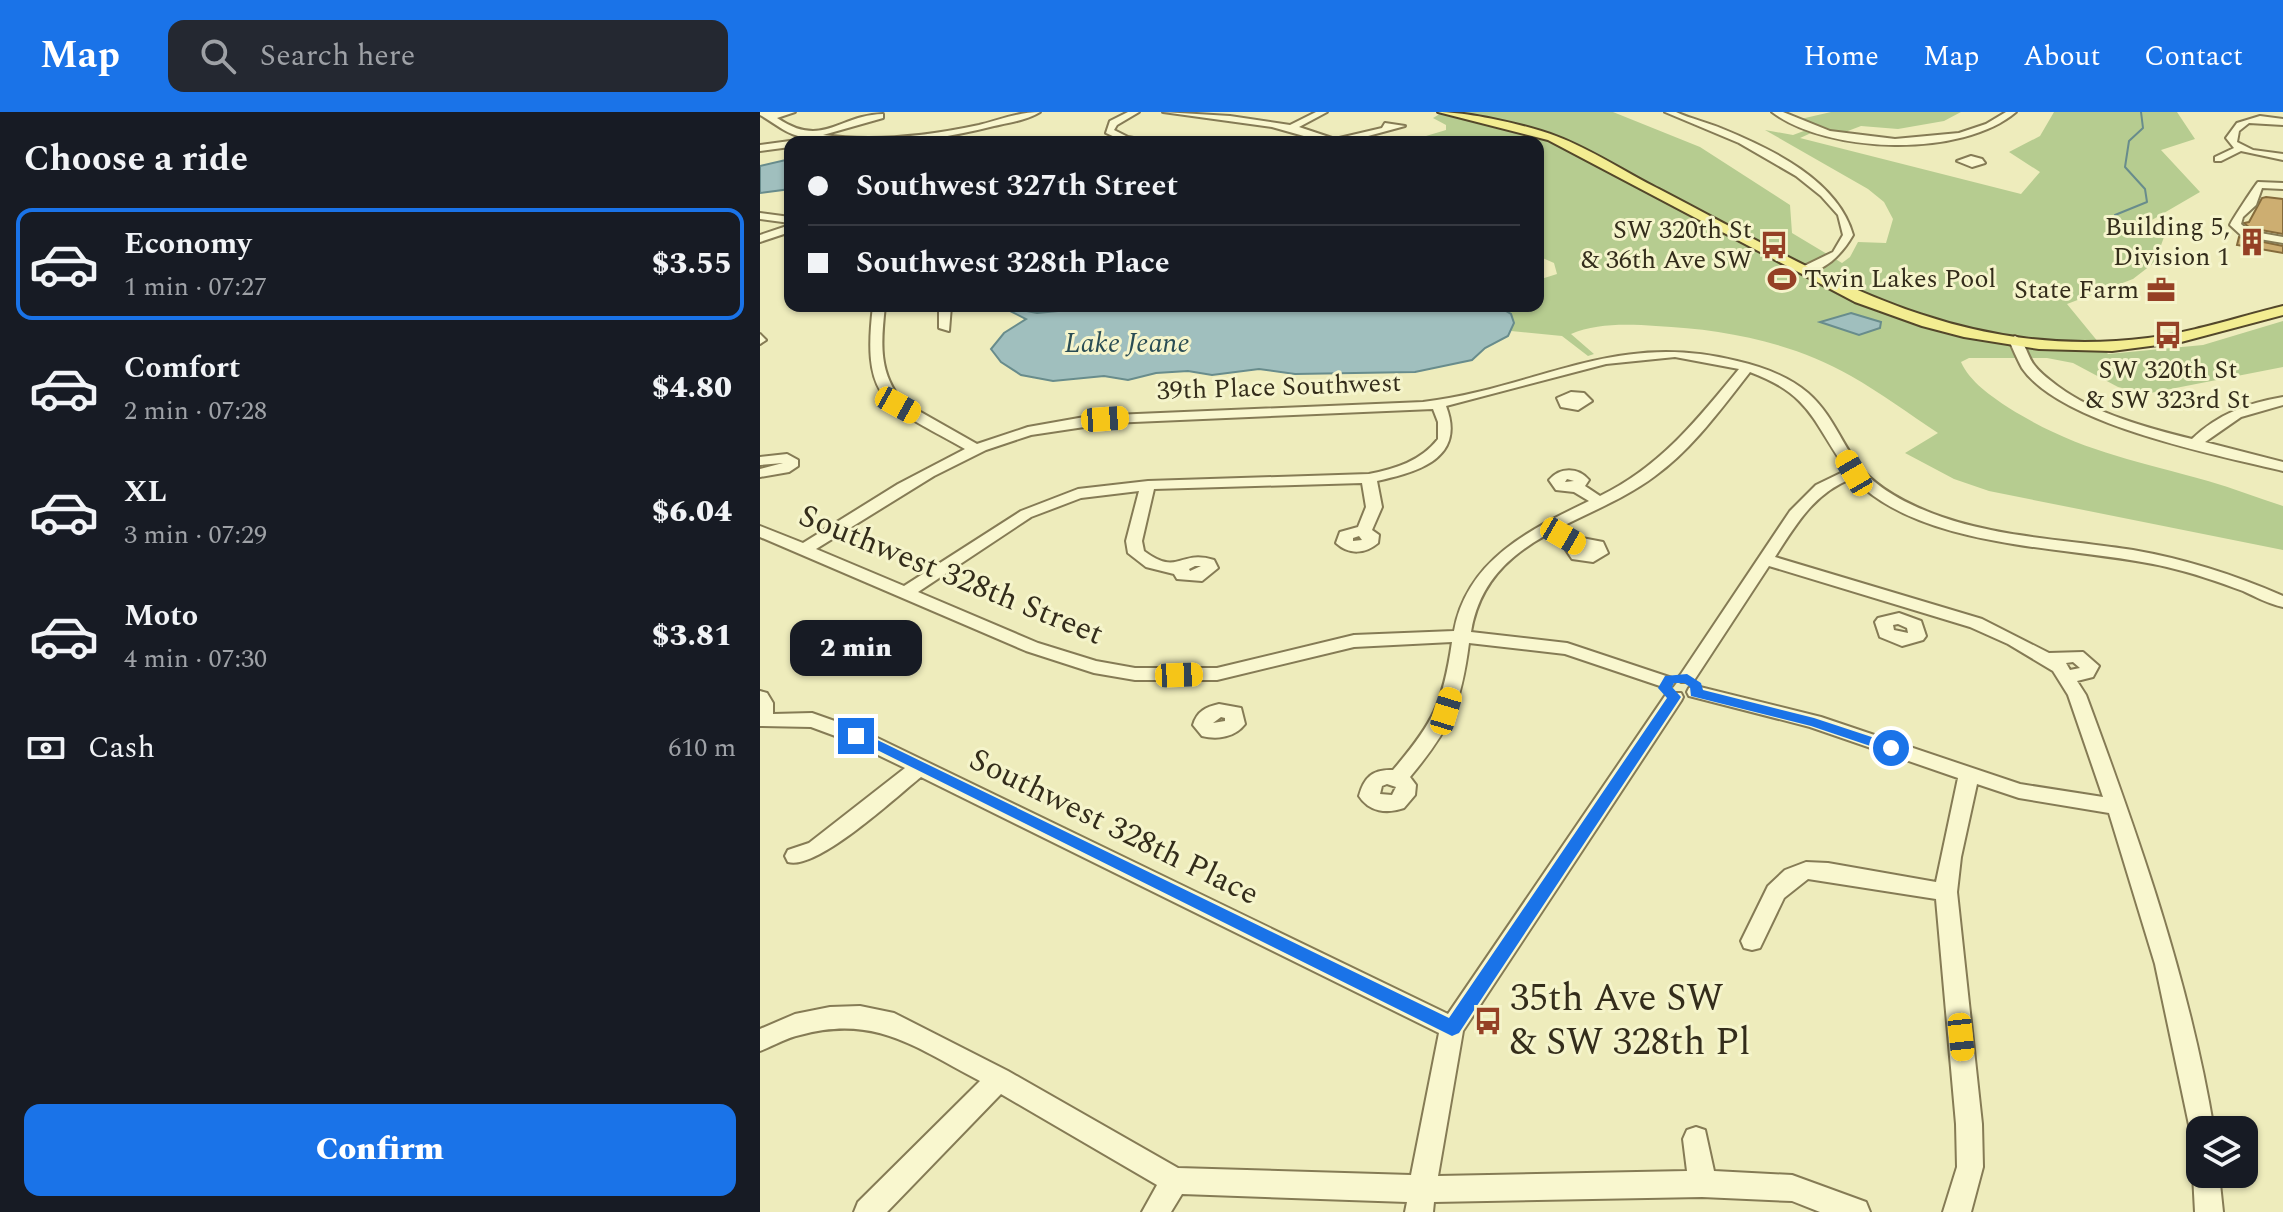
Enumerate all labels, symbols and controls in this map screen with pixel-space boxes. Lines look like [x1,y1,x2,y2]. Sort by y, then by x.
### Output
search box [168,20,728,92]
text: Map [40,27,120,85]
text: Search here [260,33,415,79]
icon: search [196,34,240,78]
text: Home [1803,35,1879,78]
text: Map [1923,35,1979,78]
text: About [2023,35,2100,78]
text: Contact [2144,35,2243,78]
text: Choose a ride [24,132,248,187]
text: Southwest 327th Street [856,163,1178,209]
place label: Building 5, Division 1 [2105,207,2230,277]
place label: SW 320th St & 36th Ave SW [1581,210,1752,280]
text: Economy [124,221,251,267]
building icon: Building 5, Division 1 [2237,227,2267,257]
icon: car [28,228,100,300]
bus stop icon: SW 320th St & 36th Ave SW [1759,230,1789,260]
text: Southwest 328th Place [856,240,1170,286]
text: $3.55 [652,241,732,287]
place label: Twin Lakes Pool [1804,259,1996,299]
sports icon: Twin Lakes Pool [1767,264,1797,294]
text: 1 min · 07:27 [124,267,267,307]
place label: State Farm [2014,270,2139,310]
office icon: State Farm [2146,275,2176,305]
bus stop icon: SW 320th St & SW 323rd St [2153,320,2183,350]
water label: Lake Jeane [1064,322,1190,365]
text: Comfort [124,345,240,391]
place label: SW 320th St & SW 323rd St [2086,350,2250,420]
icon: car [28,352,100,424]
street label: 39th Place Southwest [1156,363,1402,411]
text: $4.80 [652,365,732,411]
car [871,383,925,427]
text: 2 min · 07:28 [124,391,267,431]
car [1080,405,1130,433]
car [1832,446,1876,500]
text: XL [124,469,167,515]
icon: car [28,476,100,548]
text: $6.04 [652,489,732,535]
street label: Southwest 328th Street [791,491,1111,659]
car [1536,514,1590,558]
text: 3 min · 07:29 [124,515,267,555]
text: Moto [124,593,198,639]
icon: car [28,600,100,672]
text: $3.81 [652,613,732,659]
callout: 2 min [790,620,922,676]
text: 2 min [820,628,892,668]
text: 4 min · 07:30 [124,639,267,679]
car [1155,662,1203,688]
car [1428,685,1464,737]
route end [838,718,874,754]
text: Cash [88,725,155,771]
icon: cash [24,726,68,770]
text: 610 m [668,728,736,768]
route start [1873,730,1909,766]
street label: Southwest 328th Place [961,735,1267,919]
place label: 35th Ave SW & SW 328th Pl [1510,970,1750,1072]
bus stop icon: 35th Ave SW & SW 328th Pl [1473,1006,1503,1036]
car [1947,1012,1975,1062]
button: Confirm [24,1104,736,1196]
map controls [2186,1116,2258,1188]
button: layers [2186,1116,2258,1188]

